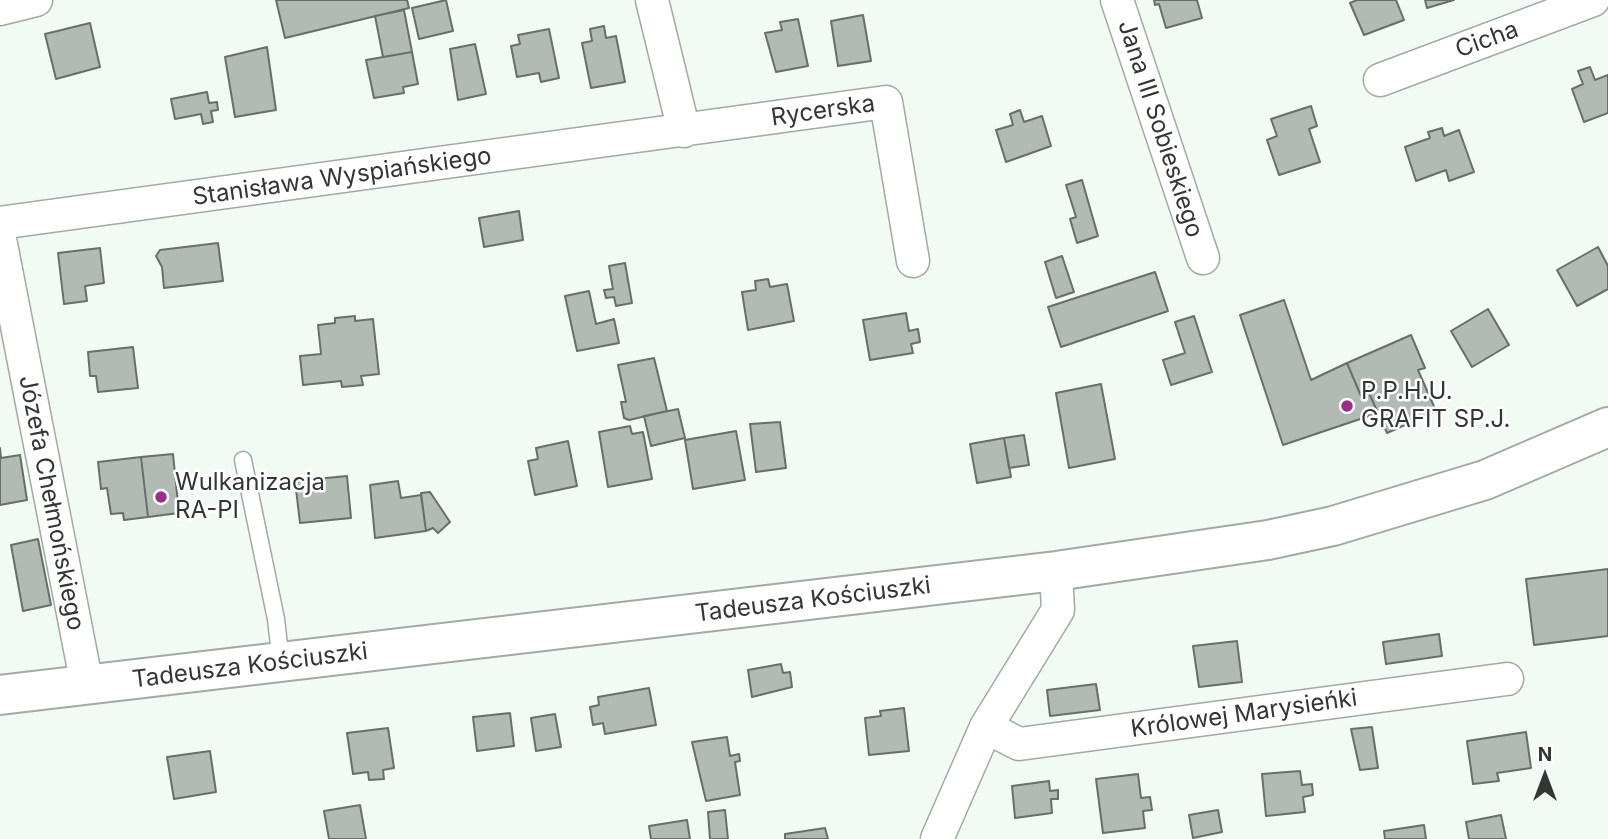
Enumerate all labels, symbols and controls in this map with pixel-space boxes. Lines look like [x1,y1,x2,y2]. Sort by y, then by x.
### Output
street label: Cicha [1452,15,1522,65]
street label: Jana III Sobieskiego [1111,17,1209,241]
street label: Rycerska [769,89,877,133]
street label: Stanisława Wyspiańskiego [191,142,493,212]
street label: Józefa Chełmońskiego [12,373,90,633]
place label: P.P.H.U. GRAFIT SP.J. [1361,378,1510,434]
marker: P.P.H.U. GRAFIT SP.J. [1339,398,1355,414]
place label: Wulkanizacja RA-PI [175,469,325,525]
marker: Wulkanizacja RA-PI [153,489,169,505]
street label: Tadeusza Kościuszki [694,571,932,629]
street label: Tadeusza Kościuszki [131,637,369,695]
street label: Królowej Marysieńki [1129,684,1359,744]
north arrow [1510,741,1580,811]
text: N [1538,743,1552,766]

